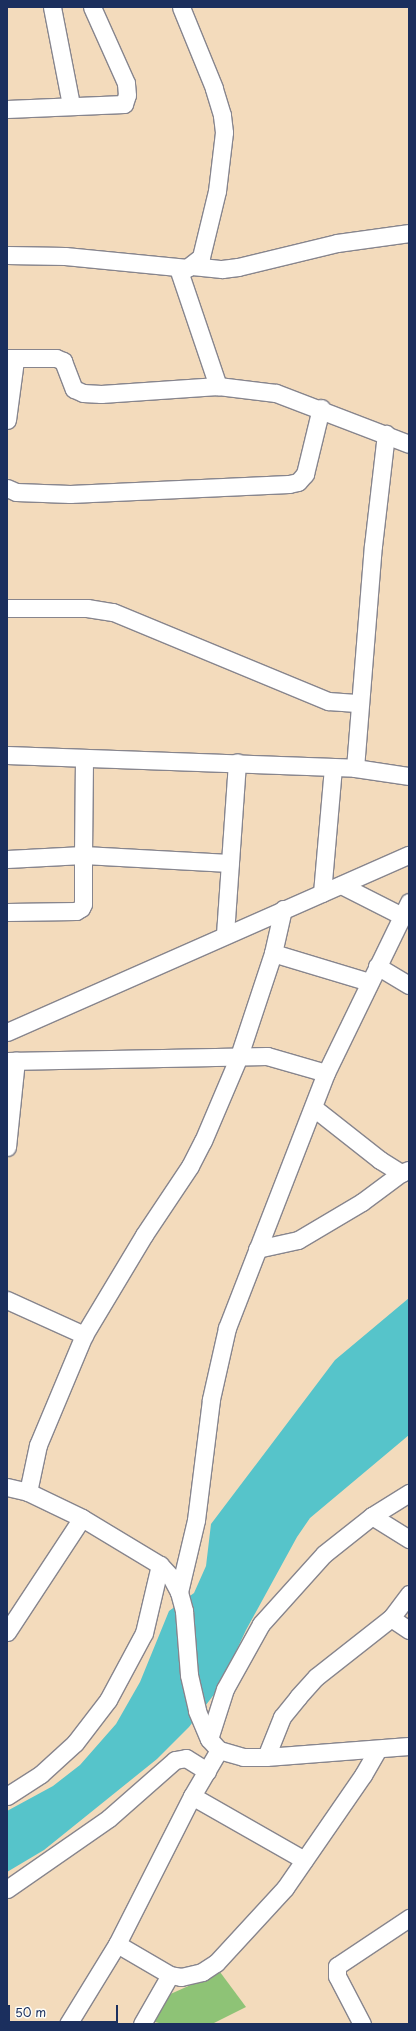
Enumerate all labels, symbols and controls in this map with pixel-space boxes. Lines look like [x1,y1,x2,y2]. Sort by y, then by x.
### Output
scale bar [10,1997,120,2023]
text: 50 m [15,2003,46,2021]

